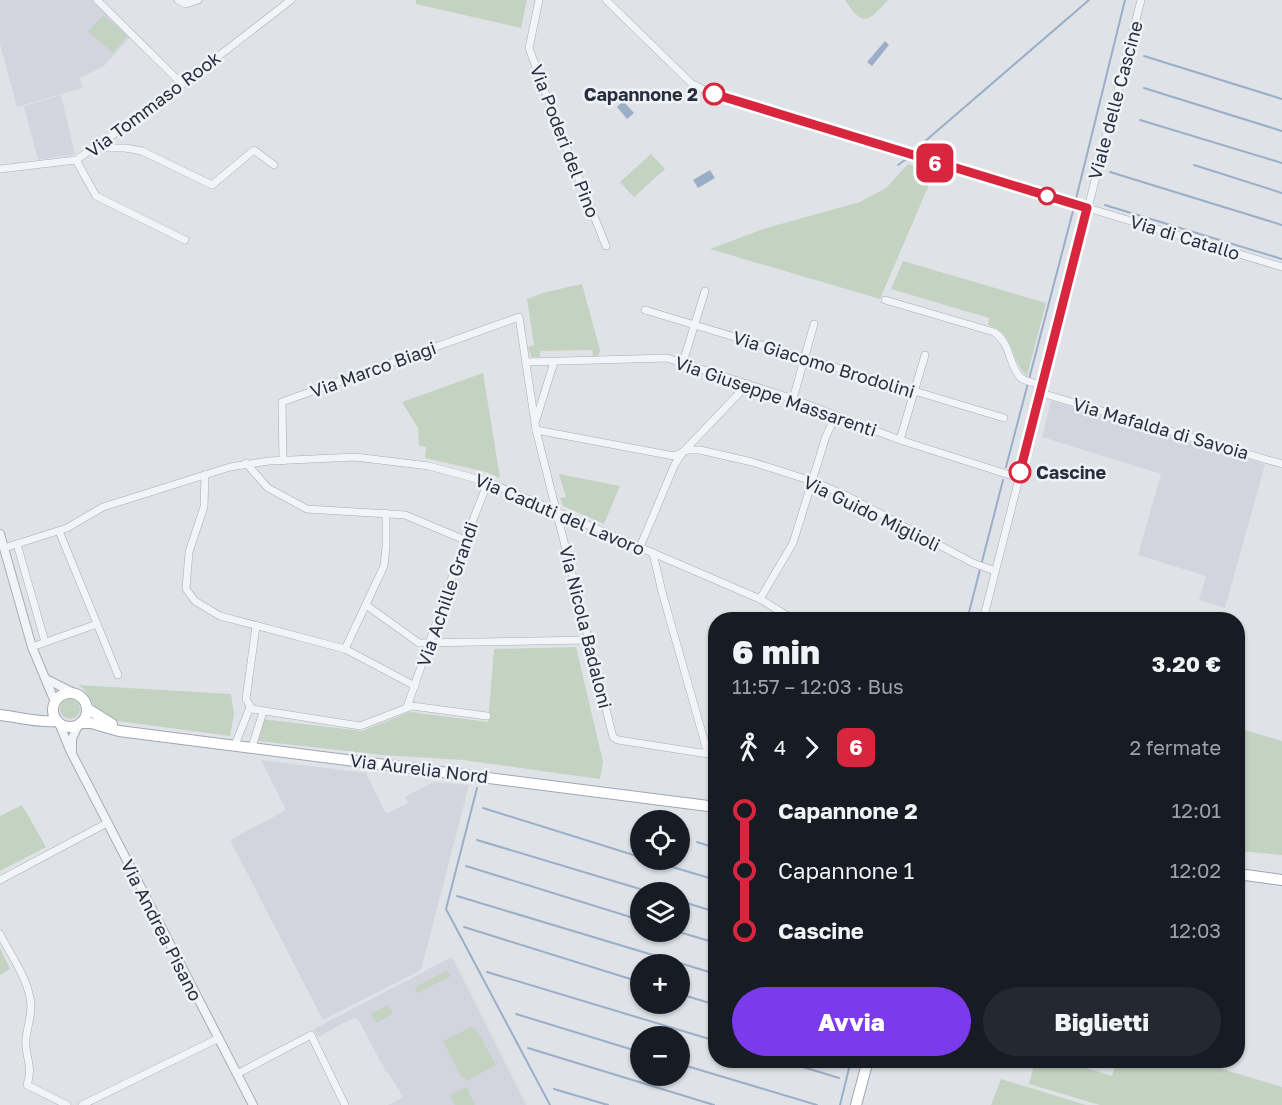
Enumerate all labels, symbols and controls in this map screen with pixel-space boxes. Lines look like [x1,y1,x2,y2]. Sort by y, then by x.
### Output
street label: Viale delle Cascine [1083,18,1147,182]
street label: Via Tommaso Rook [81,46,225,162]
street label: Via Poderi del Pino [526,61,604,221]
place label: Capannone 2 [584,83,698,105]
marker: Capannone 2 [703,83,725,105]
line badge: 6 [916,144,954,182]
text: 6 [928,150,942,176]
unlabelled marker [1038,187,1056,205]
street label: Via di Catallo [1127,210,1243,264]
street label: Via Giacomo Brodolini [730,326,918,402]
street label: Via Marco Biagi [307,336,439,402]
street label: Via Giuseppe Massarenti [672,351,880,441]
street label: Via Mafalda di Savoia [1070,392,1252,464]
marker: Cascine [1009,461,1031,483]
place label: Cascine [1036,461,1106,483]
street label: Via Caduti del Lavoro [472,468,648,560]
street label: Via Guido Miglioli [800,470,944,556]
street label: Via Achille Grandi [412,519,482,669]
street label: Via Nicola Badaloni [555,543,617,711]
text: 6 min [732,632,820,671]
text: 3.20 € [1152,650,1221,677]
text: 11:57 – 12:03 · Bus [732,674,904,698]
icon: walk [732,731,765,764]
icon: forward [795,731,828,764]
text: 6 [849,734,863,760]
text: 4 [774,735,786,759]
text: 2 fermate [1130,735,1221,759]
street label: Via Aurelia Nord [349,749,489,787]
text: Capannone 2 [778,797,918,824]
text: 12:01 [1172,798,1221,822]
map controls [630,810,690,1086]
button: locate [630,810,690,870]
street label: Via Andrea Pisano [117,856,207,1004]
text: Capannone 1 [778,857,914,884]
text: 12:02 [1170,858,1221,882]
button: layers [630,882,690,942]
text: Cascine [778,917,864,944]
text: 12:03 [1170,918,1221,942]
button: + [630,954,690,1014]
button: Avvia [732,987,971,1056]
button: Biglietti [983,987,1221,1056]
button: − [630,1026,690,1086]

